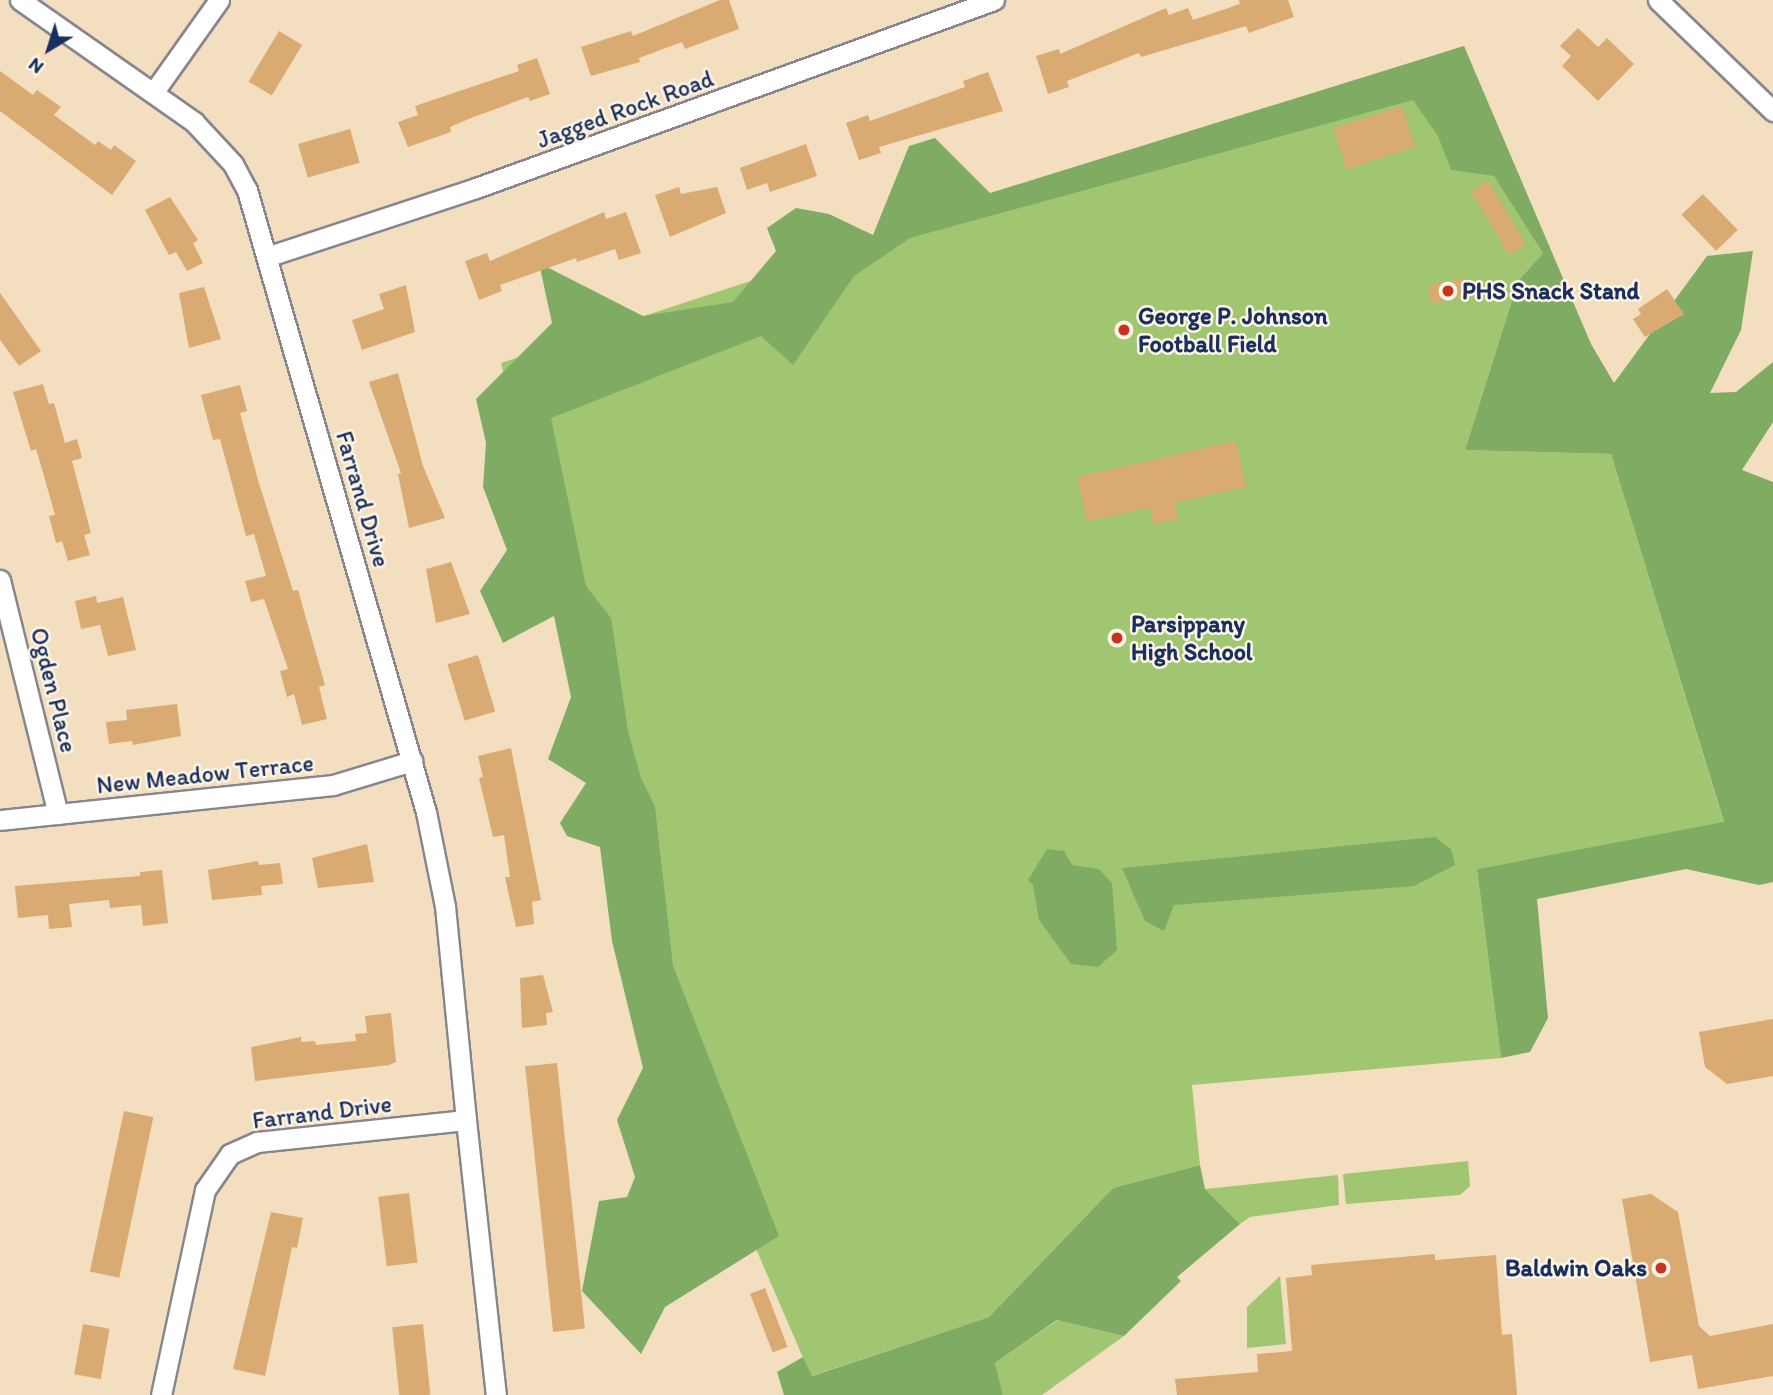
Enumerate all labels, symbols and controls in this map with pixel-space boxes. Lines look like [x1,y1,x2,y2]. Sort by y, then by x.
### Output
north arrow [14,14,84,84]
text: N [24,53,48,79]
street label: Jagged Rock Road [533,64,717,154]
place label: PHS Snack Stand [1462,277,1640,305]
marker: PHS Snack Stand [1440,283,1456,299]
place label: George P. Johnson Football Field [1138,302,1328,358]
marker: George P. Johnson Football Field [1116,322,1132,338]
street label: Farrand Drive [330,427,396,571]
place label: Parsippany High School [1131,610,1252,666]
street label: Ogden Place [25,624,83,756]
marker: Parsippany High School [1109,630,1125,646]
street label: New Meadow Terrace [97,748,313,800]
street label: Farrand Drive [250,1089,394,1135]
place label: Baldwin Oaks [1505,1254,1647,1282]
marker: Baldwin Oaks [1653,1260,1669,1276]

